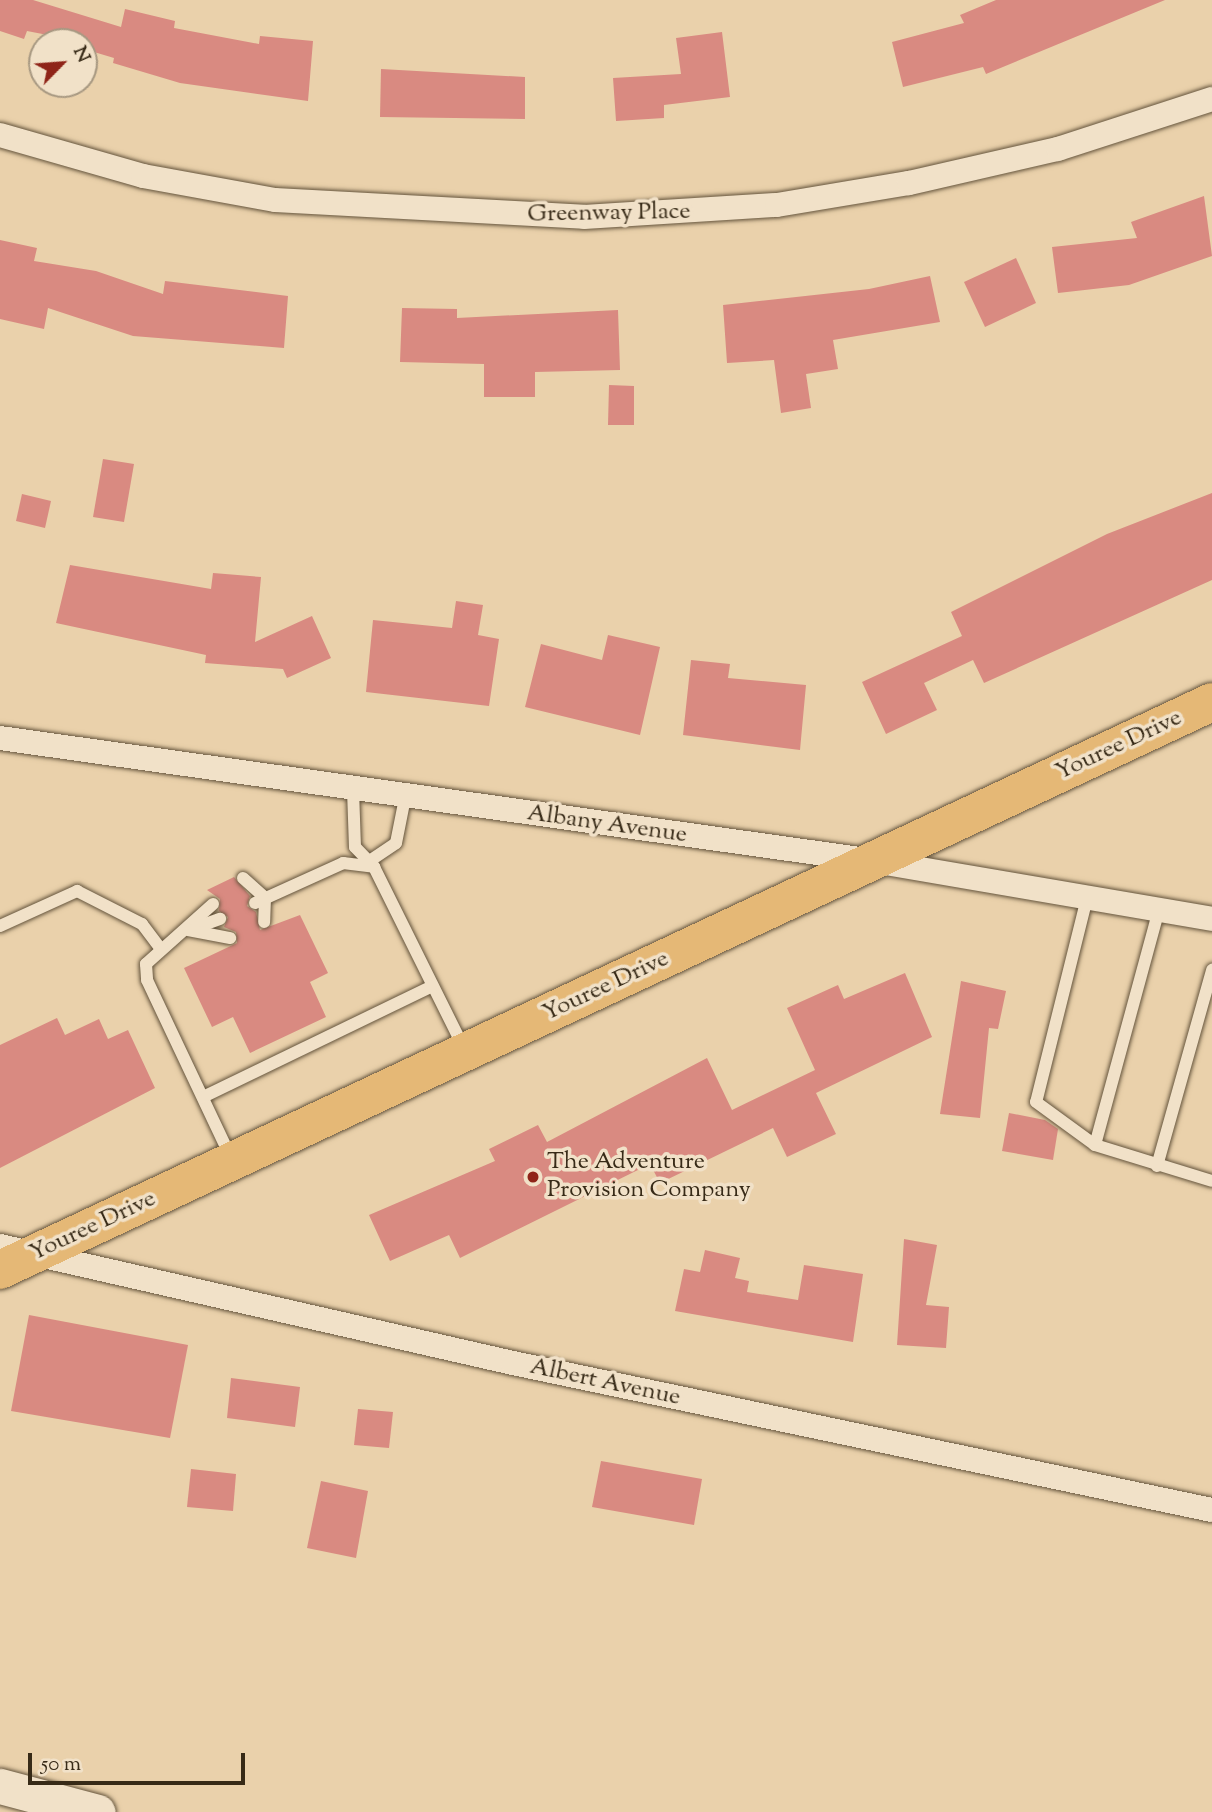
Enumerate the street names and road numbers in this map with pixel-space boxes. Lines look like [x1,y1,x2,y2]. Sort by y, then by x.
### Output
street label: Greenway Place [527,198,691,230]
street label: Youree Drive [1051,704,1187,788]
street label: Albany Avenue [525,800,689,850]
street label: Youree Drive [538,945,674,1029]
street label: Youree Drive [25,1185,161,1269]
street label: Albert Avenue [527,1353,683,1413]

